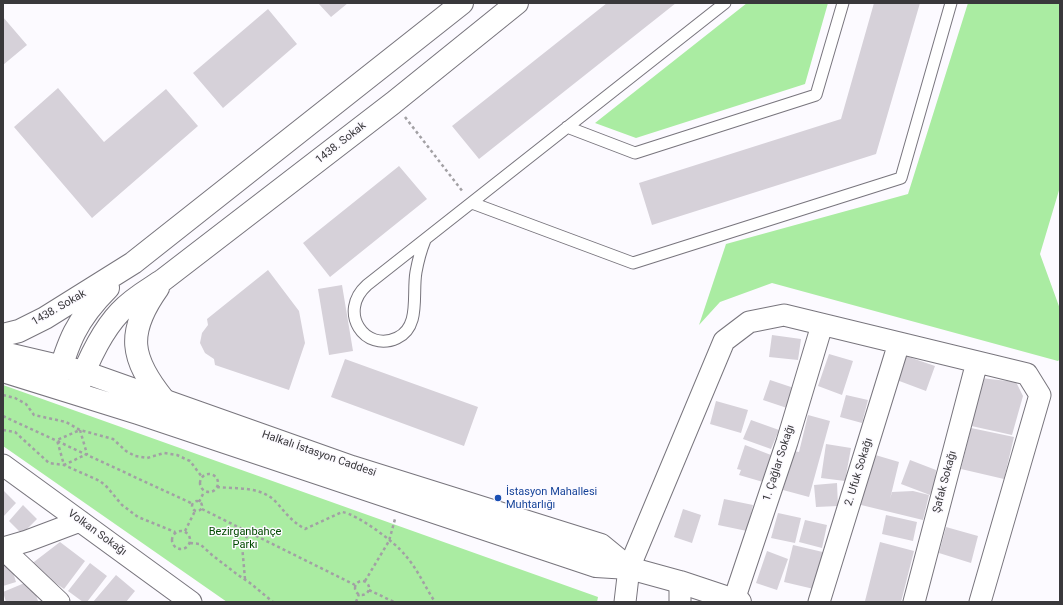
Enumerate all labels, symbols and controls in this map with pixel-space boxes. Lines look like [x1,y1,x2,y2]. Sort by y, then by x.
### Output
street label: 1438. Sokak [313,119,369,167]
street label: 1438. Sokak [30,287,88,329]
street label: 1. Çağlar Sokağı [760,423,798,503]
street label: Halkalı İstasyon Caddesi [260,428,378,480]
street label: 2. Ufuk Sokağı [842,436,876,508]
street label: Şafak Sokağı [930,449,960,515]
place label: İstasyon Mahallesi Muhtarlığı [506,485,597,511]
marker: İstasyon Mahallesi Muhtarlığı [493,493,503,503]
street label: Volkan Sokağı [65,507,129,559]
park label: Bezirganbahçe Parkı [209,525,281,551]

